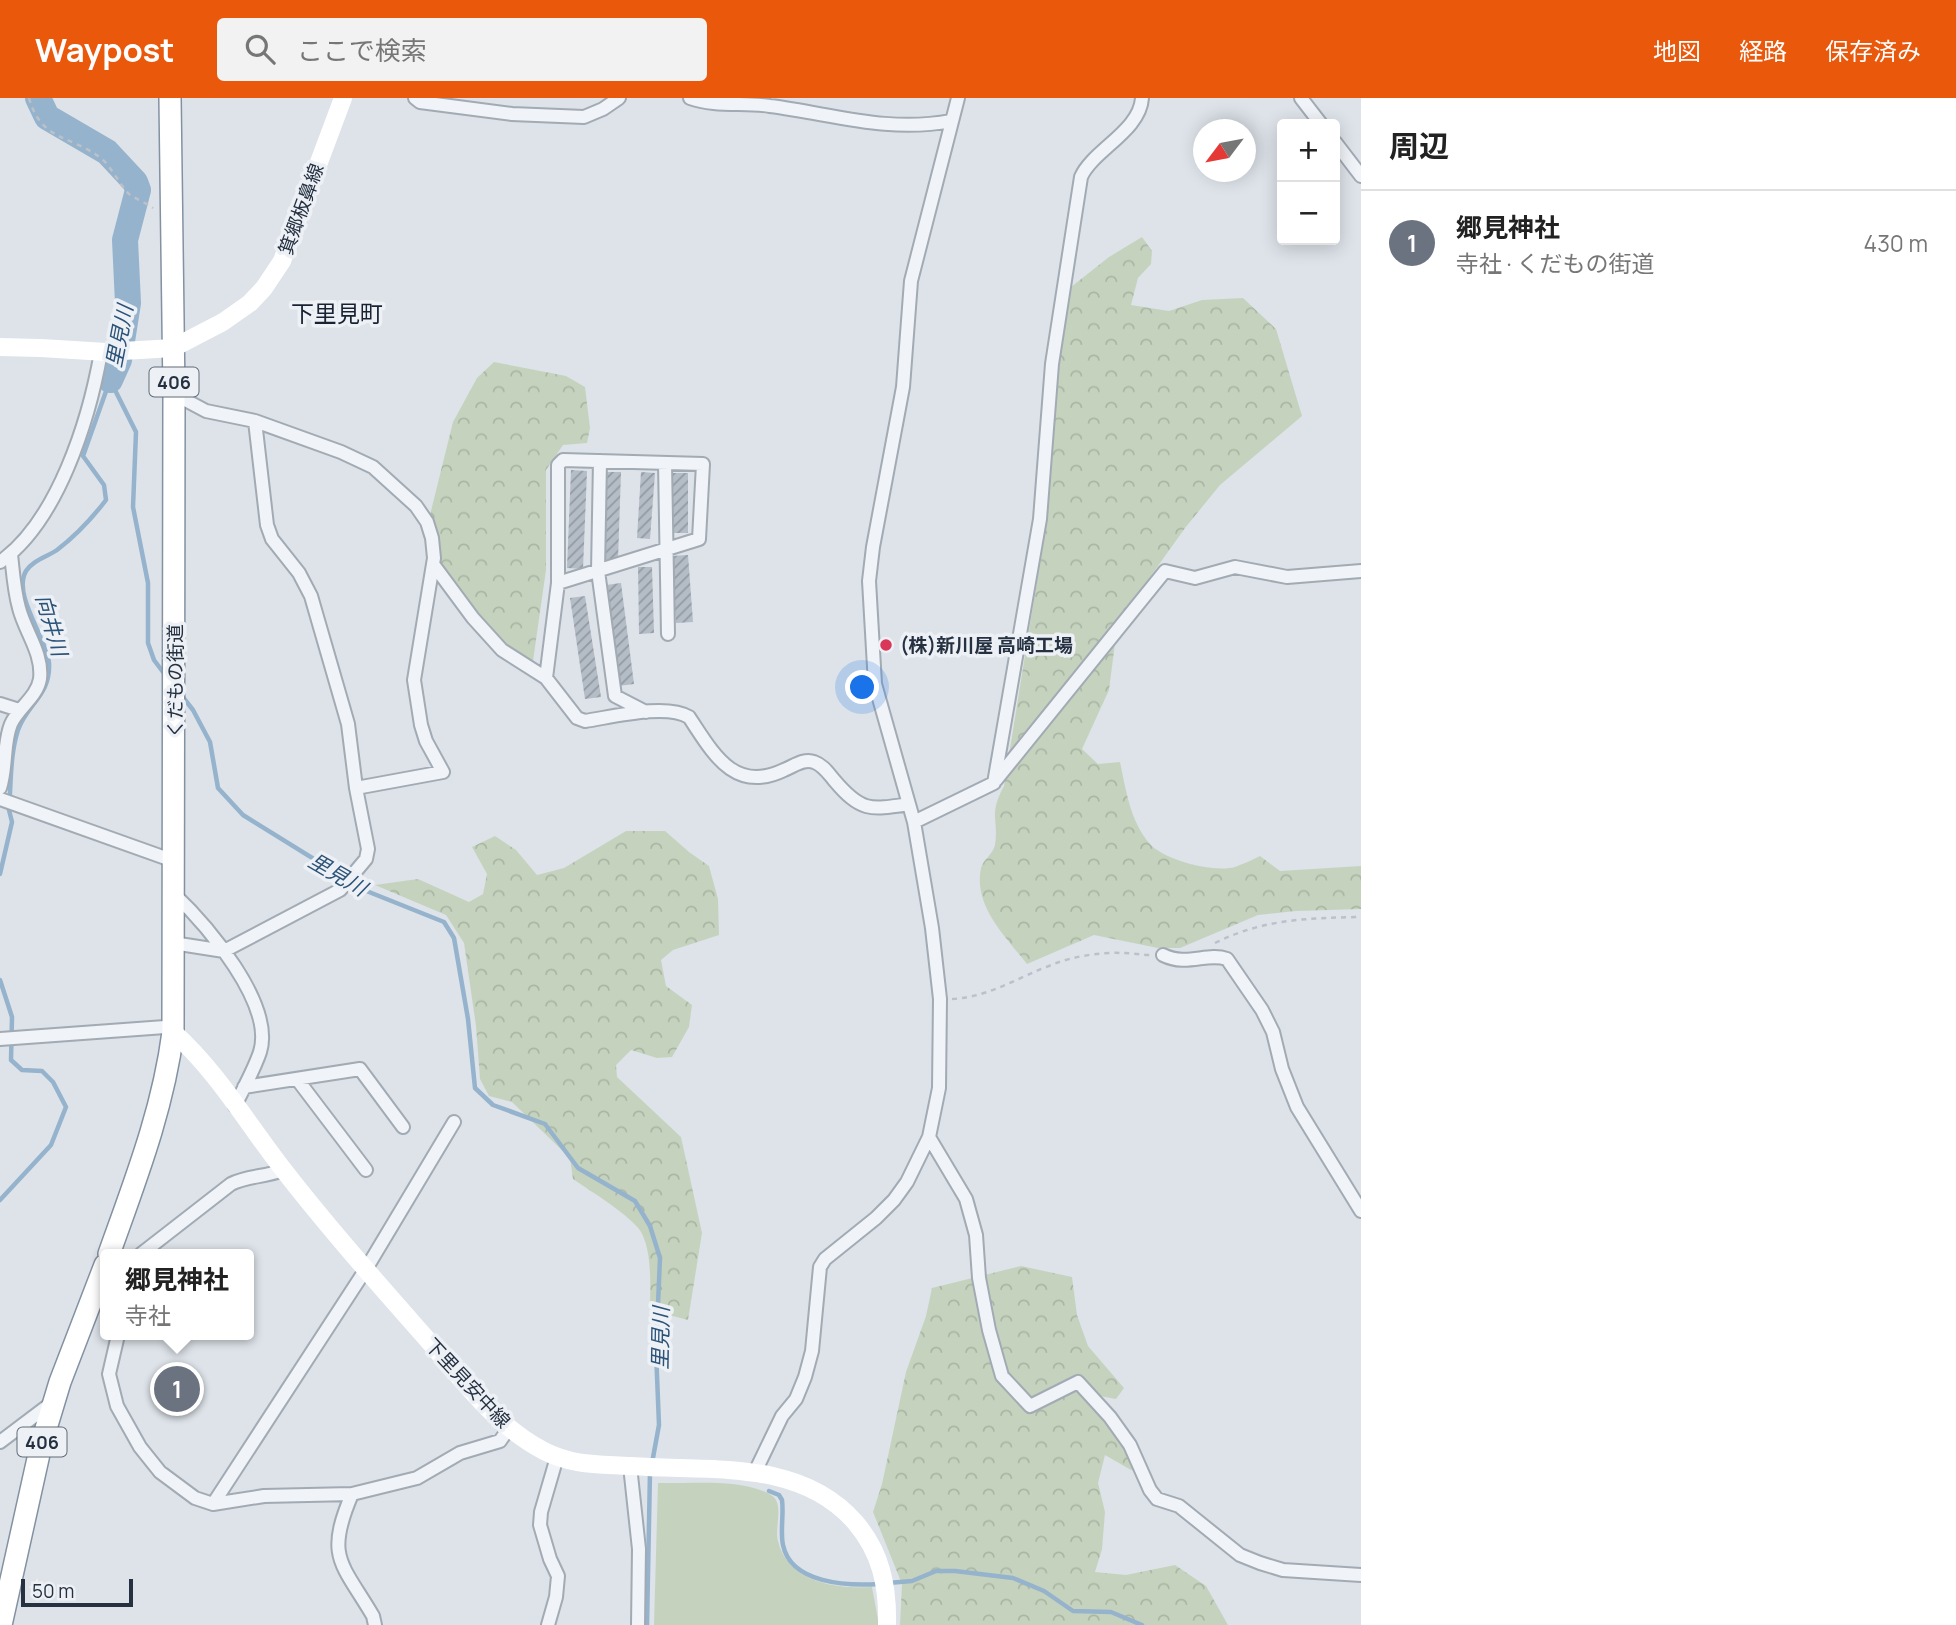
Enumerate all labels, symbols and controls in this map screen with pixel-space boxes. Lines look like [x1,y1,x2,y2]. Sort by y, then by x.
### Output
search box [217,18,707,81]
text: Waypost [35,27,175,72]
icon: search [241,30,279,68]
text: ここで検索 [297,32,427,68]
text: 地図 [1653,34,1701,67]
text: 経路 [1739,34,1787,67]
text: 保存済み [1825,34,1921,67]
north arrow [1193,119,1256,182]
map controls [1277,119,1340,245]
button: + [1277,119,1340,182]
text: 周辺 [1389,125,1449,166]
street label: 箕郷板鼻線 [273,160,329,258]
button: − [1277,182,1340,245]
text: 郷見神社 [1456,209,1560,245]
text: 1 [1407,227,1417,259]
text: 430 m [1864,227,1928,259]
text: 寺社 · くだもの街道 [1456,247,1654,279]
district label: 下里見町 [291,297,383,329]
water label: 里見川 [99,300,139,370]
road number: 406 [150,368,198,396]
water label: 向井川 [30,591,75,661]
street label: くだもの街道 [162,624,188,738]
place label: (株)新川屋 高崎工場 [900,632,1073,658]
marker: (株)新川屋 高崎工場 [878,637,894,653]
your location [845,670,879,704]
water label: 里見川 [304,846,374,903]
popup [100,1249,254,1340]
text: 郷見神社 [125,1261,229,1297]
text: 寺社 [125,1299,171,1331]
water label: 里見川 [645,1304,675,1370]
street label: 下里見安中線 [420,1332,516,1434]
pin: 1 [154,1363,200,1415]
road number: 406 [18,1428,66,1456]
scale bar [21,1576,133,1608]
text: 50 m [32,1578,74,1604]

